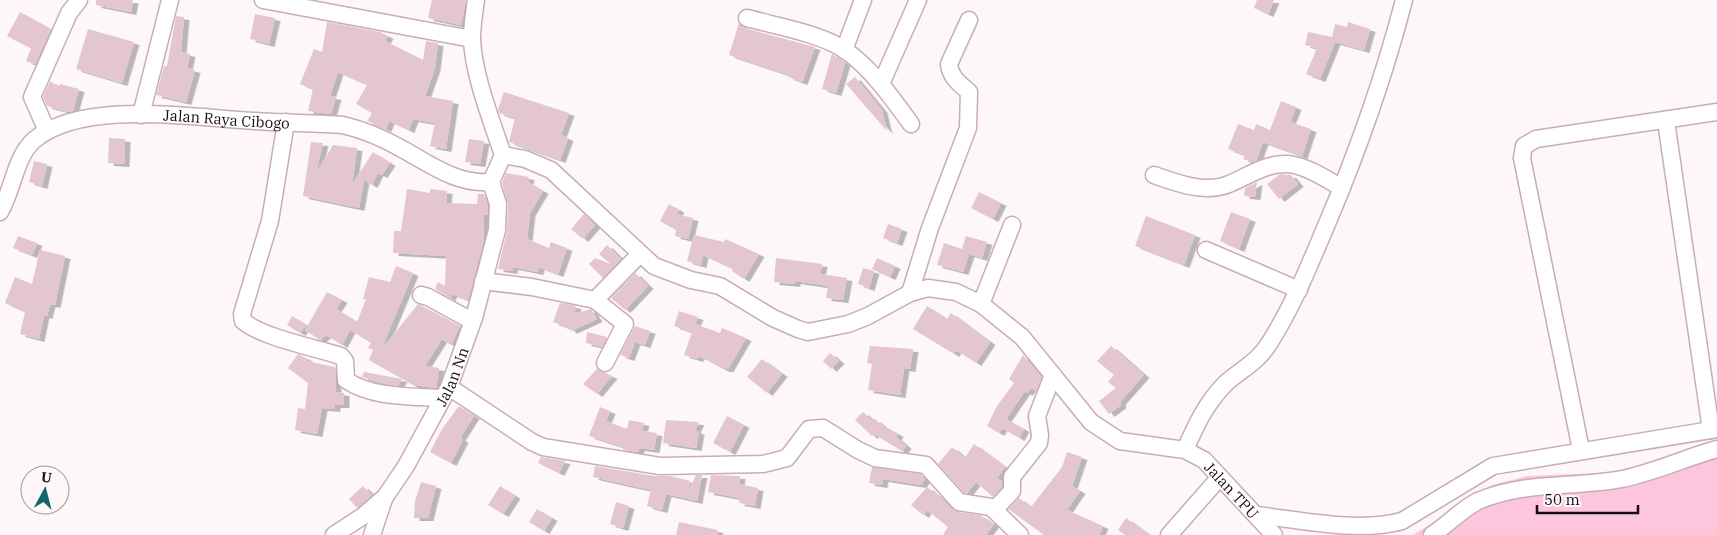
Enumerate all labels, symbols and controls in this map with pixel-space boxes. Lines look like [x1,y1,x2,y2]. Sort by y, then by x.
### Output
street label: Jalan Raya Cibogo [163,105,290,132]
street label: Jalan Nn [431,344,472,409]
street label: Jalan TPU [1201,458,1263,522]
north arrow [20,465,70,515]
text: U [40,468,53,487]
scale bar [1537,482,1638,514]
text: 50 m [1544,490,1580,509]

